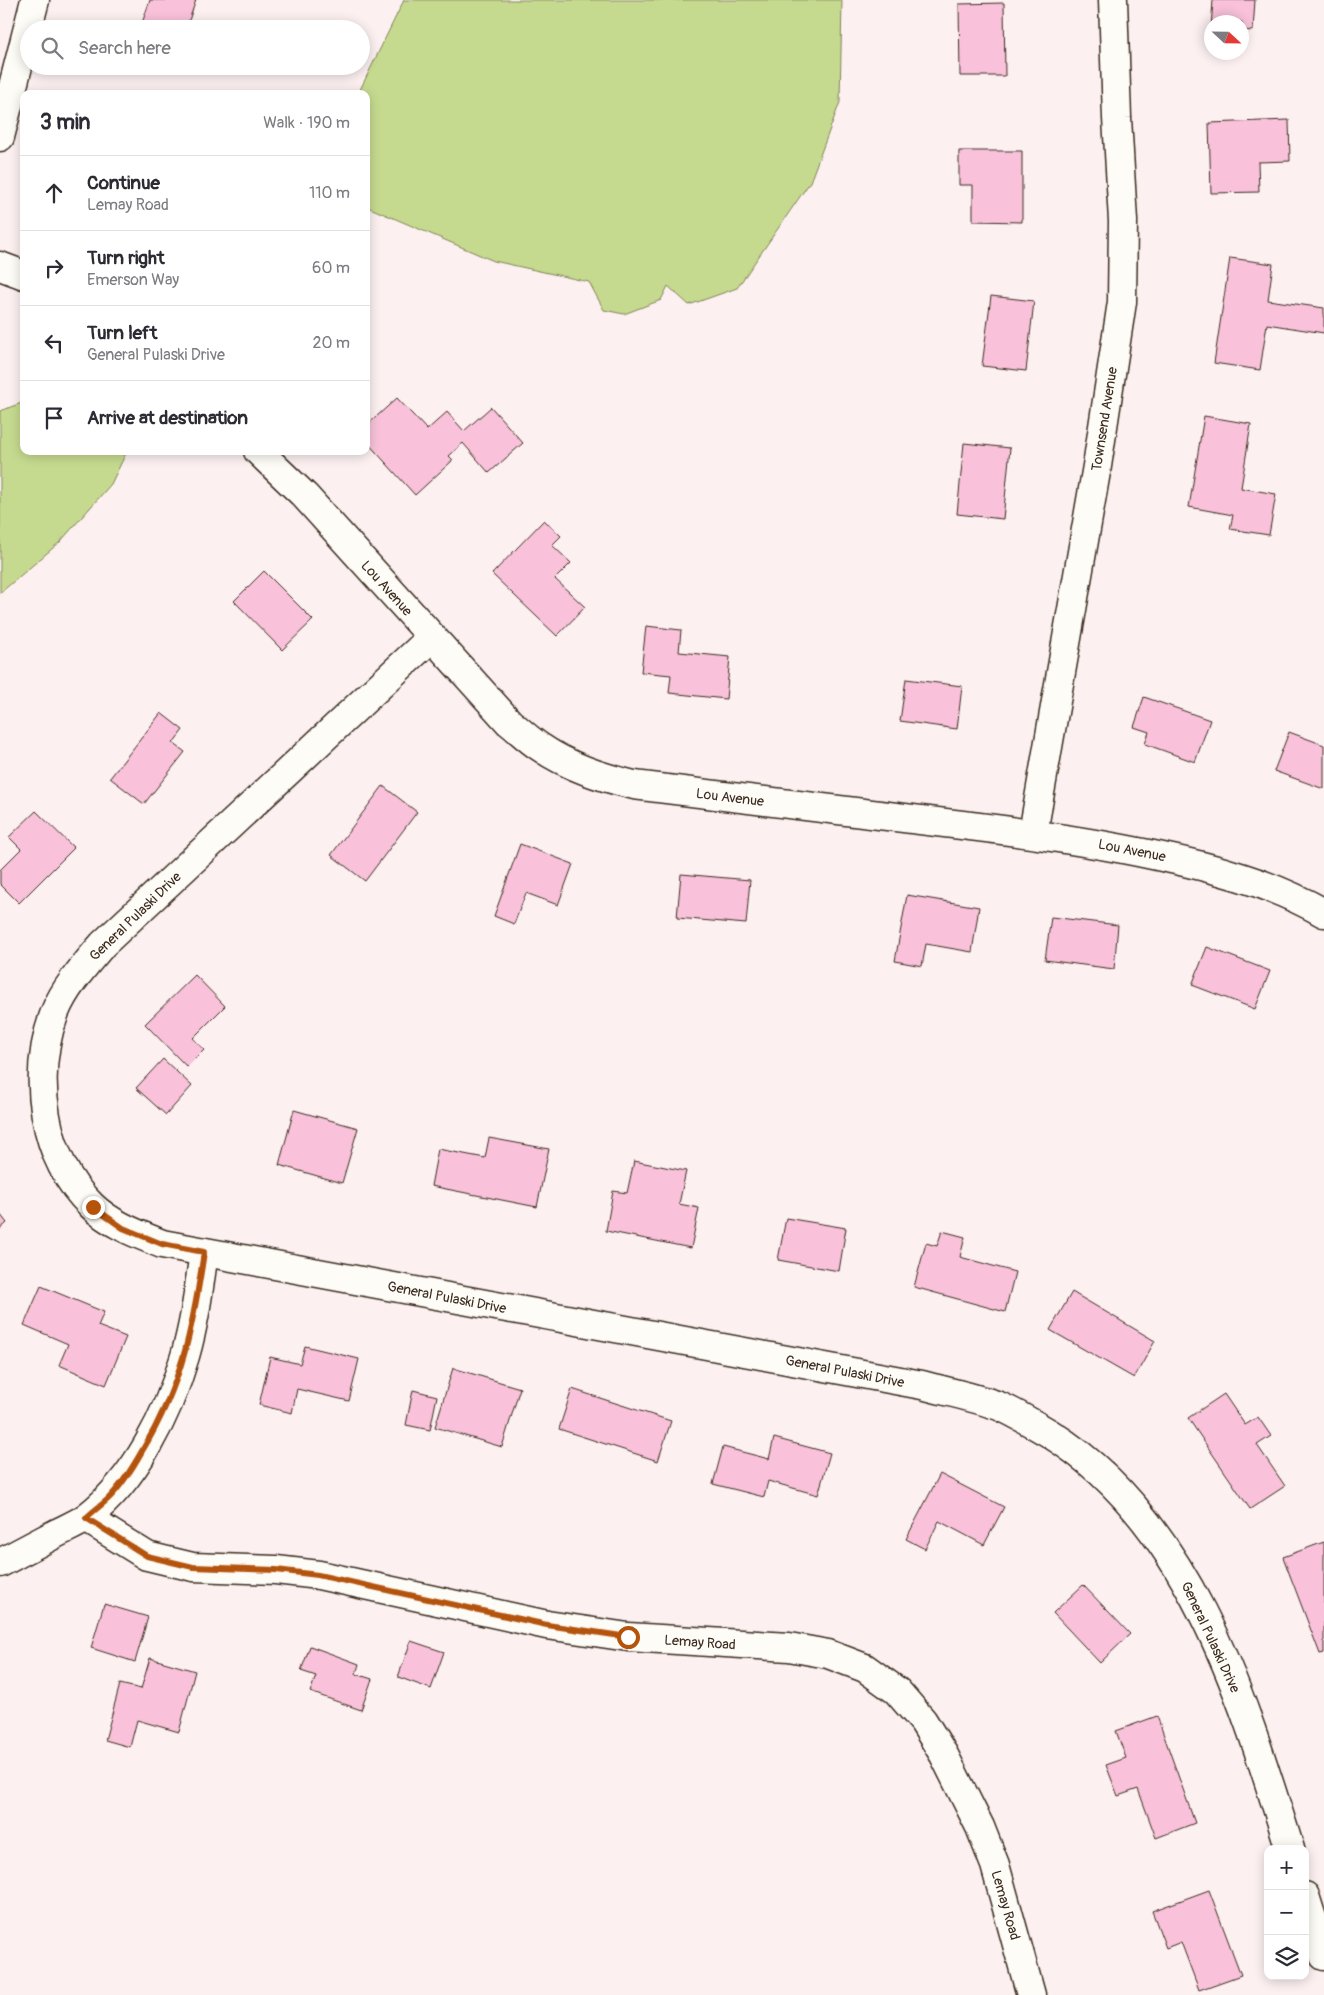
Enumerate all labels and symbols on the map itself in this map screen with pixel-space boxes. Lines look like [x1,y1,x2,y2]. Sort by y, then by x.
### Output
north arrow [1204,15,1249,60]
street label: Townsend Avenue [1088,366,1121,472]
street label: Lou Avenue [357,557,416,620]
street label: Lou Avenue [695,785,765,810]
street label: Lou Avenue [1097,836,1167,865]
street label: General Pulaski Drive [86,868,185,964]
route end [82,1196,105,1219]
street label: General Pulaski Drive [386,1278,508,1317]
street label: General Pulaski Drive [784,1352,906,1391]
street label: General Pulaski Drive [1177,1579,1244,1696]
route start [617,1626,640,1649]
street label: Lemay Road [664,1632,736,1653]
street label: Lemay Road [987,1868,1024,1942]

